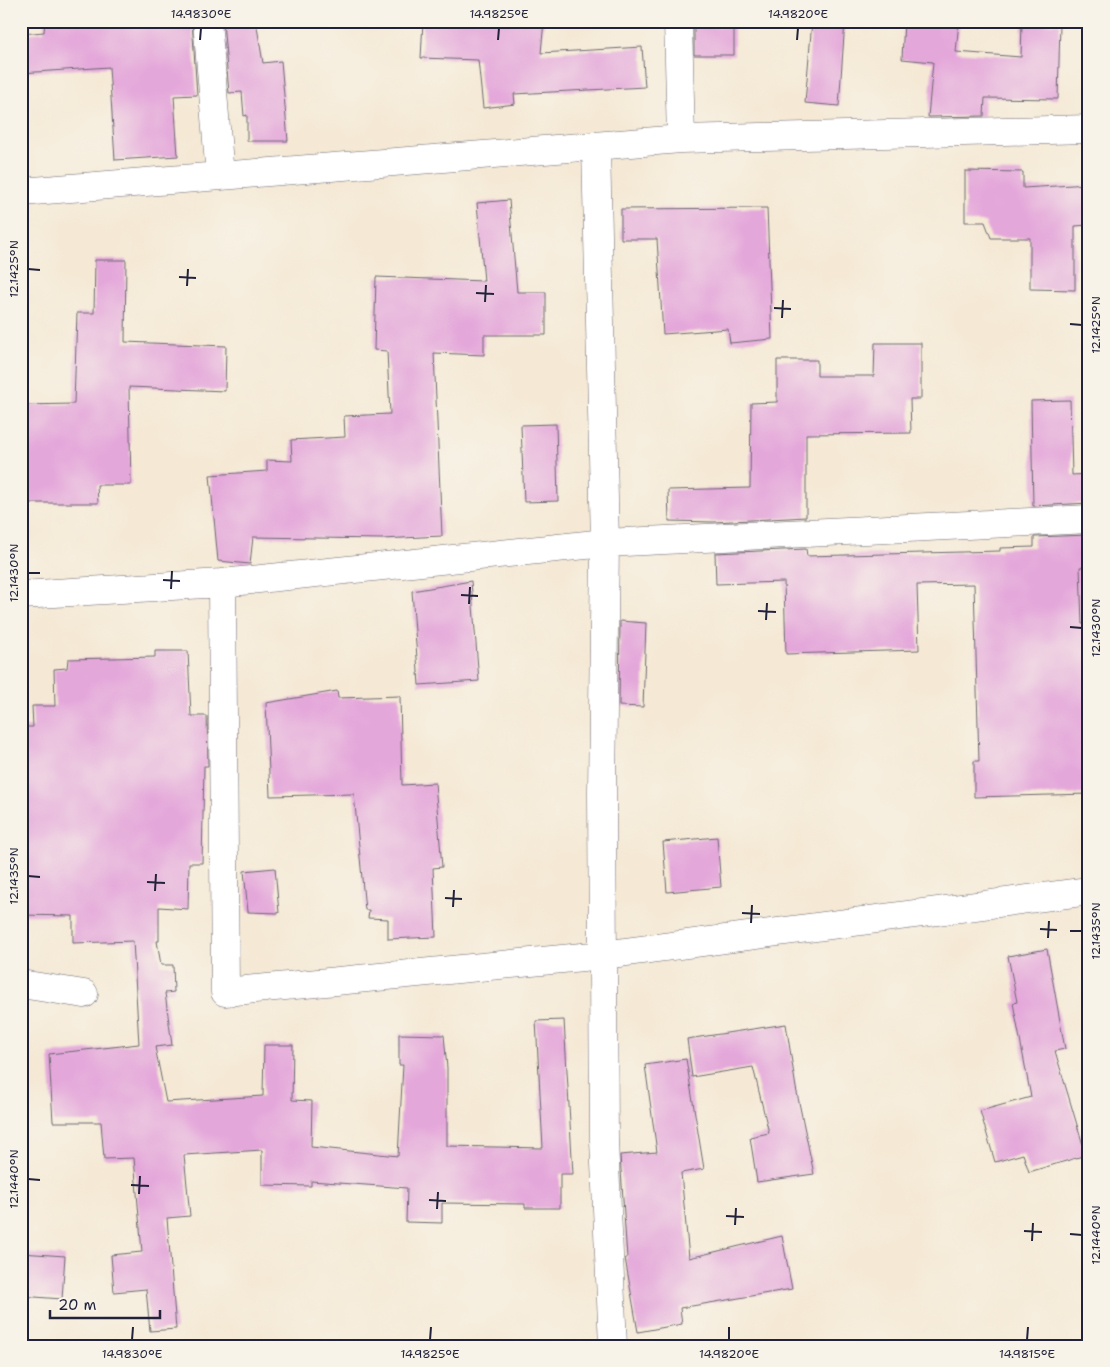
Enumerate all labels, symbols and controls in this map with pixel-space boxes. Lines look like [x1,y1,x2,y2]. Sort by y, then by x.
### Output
text: 14.9830°E [171,6,231,22]
text: 14.9825°E [469,6,529,22]
text: 14.9820°E [768,6,828,22]
text: 12.1425°N [6,240,22,298]
text: 12.1425°N [1088,296,1104,354]
text: 12.1430°N [6,544,22,602]
text: 12.1430°N [1088,599,1104,657]
text: 12.1435°N [6,847,22,905]
text: 12.1435°N [1088,902,1104,960]
text: 12.1440°N [6,1149,22,1209]
text: 12.1440°N [1088,1205,1104,1265]
scale bar [50,1287,160,1319]
text: 20 m [58,1295,97,1315]
text: 14.9830°E [102,1346,162,1362]
text: 14.9825°E [400,1346,460,1362]
text: 14.9820°E [699,1346,759,1362]
text: 14.9815°E [999,1346,1055,1362]

